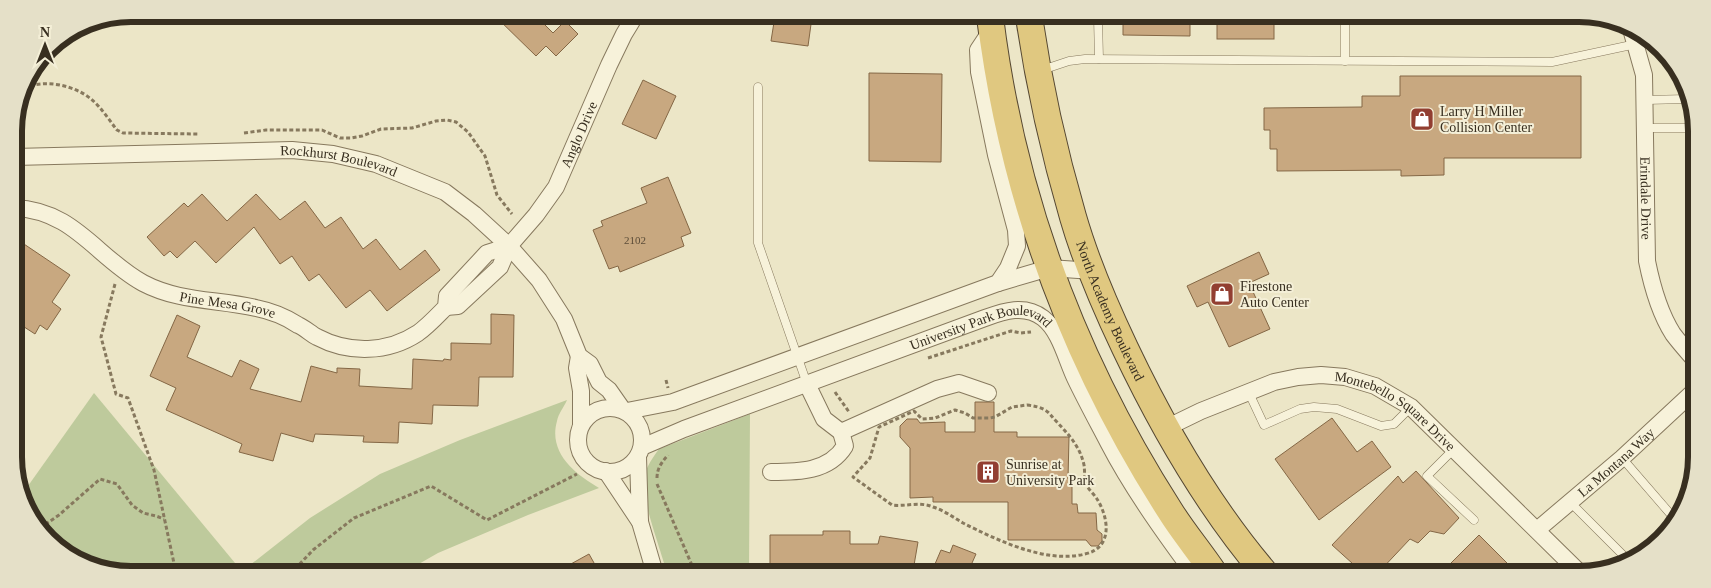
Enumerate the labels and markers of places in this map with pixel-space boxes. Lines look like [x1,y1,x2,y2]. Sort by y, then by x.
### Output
place label: Larry H Miller Collision Center [1440,104,1533,135]
shop icon: Larry H Miller Collision Center [1409,106,1435,132]
place label: Firestone Auto Center [1240,279,1309,310]
shop icon: Firestone Auto Center [1209,281,1235,307]
place label: Sunrise at University Park [1006,457,1094,488]
building icon: Sunrise at University Park [975,459,1001,485]

